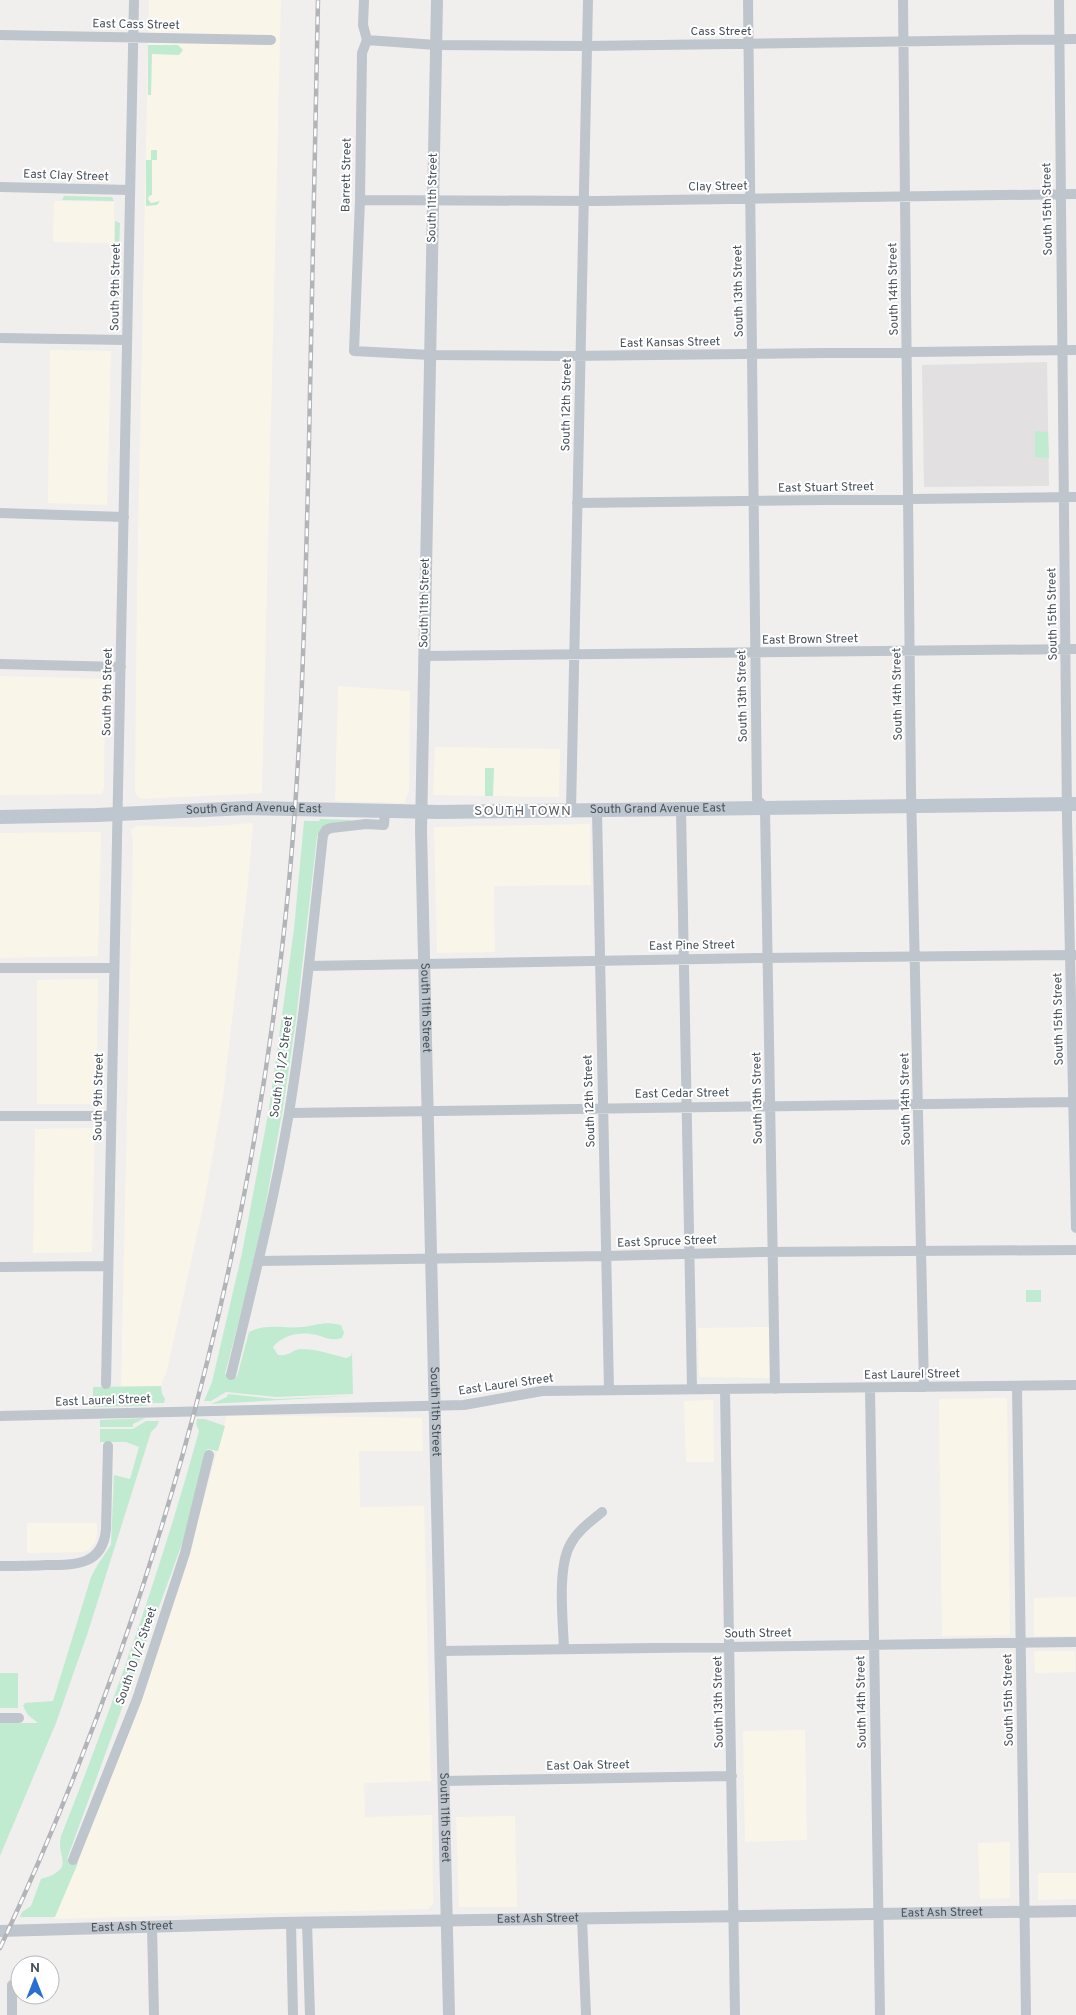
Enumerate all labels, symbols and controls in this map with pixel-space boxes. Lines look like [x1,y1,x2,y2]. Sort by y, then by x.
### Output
street label: East Cass Street [92,16,180,34]
street label: Cass Street [690,24,752,40]
street label: Barrett Street [338,138,356,212]
street label: South 11th Street [424,153,442,243]
street label: South 15th Street [1039,162,1057,256]
street label: East Clay Street [23,167,109,185]
street label: Clay Street [688,178,748,196]
street label: South 14th Street [885,242,903,336]
street label: South 9th Street [107,243,125,331]
street label: South 13th Street [730,245,748,337]
street label: East Kansas Street [620,334,720,352]
street label: South 12th Street [558,358,576,452]
street label: East Stuart Street [778,479,874,497]
street label: South 11th Street [416,558,434,648]
street label: South 15th Street [1044,567,1062,661]
street label: East Brown Street [762,631,858,649]
street label: South 14th Street [889,647,907,741]
street label: South 9th Street [99,648,117,736]
street label: South 13th Street [734,650,752,742]
street label: South Grand Avenue East [185,800,322,819]
street label: South Grand Avenue East [590,800,726,818]
district label: SOUTH TOWN [474,803,572,820]
street label: East Pine Street [649,937,735,955]
street label: South 11th Street [416,962,434,1053]
street label: South 15th Street [1050,972,1068,1066]
street label: South 10 1/2 Street [267,1015,297,1119]
street label: South 13th Street [749,1052,767,1144]
street label: South 14th Street [897,1052,915,1146]
street label: South 9th Street [90,1053,108,1141]
street label: South 12th Street [580,1054,600,1148]
street label: East Cedar Street [635,1085,729,1103]
street label: East Spruce Street [617,1232,717,1252]
street label: South 11th Street [426,1366,444,1457]
street label: East Laurel Street [864,1366,960,1384]
street label: East Laurel Street [457,1370,555,1400]
street label: East Laurel Street [55,1391,151,1411]
street label: South 10 1/2 Street [113,1605,161,1707]
street label: South Street [724,1625,792,1643]
street label: South 15th Street [1000,1653,1018,1747]
street label: South 14th Street [853,1655,871,1749]
street label: South 13th Street [710,1656,728,1748]
street label: East Oak Street [546,1757,630,1775]
street label: South 11th Street [435,1772,453,1863]
street label: East Ash Street [901,1904,983,1922]
street label: East Ash Street [497,1910,579,1928]
street label: East Ash Street [91,1918,173,1936]
north arrow [10,1955,60,2005]
text: N [30,1960,40,1977]

